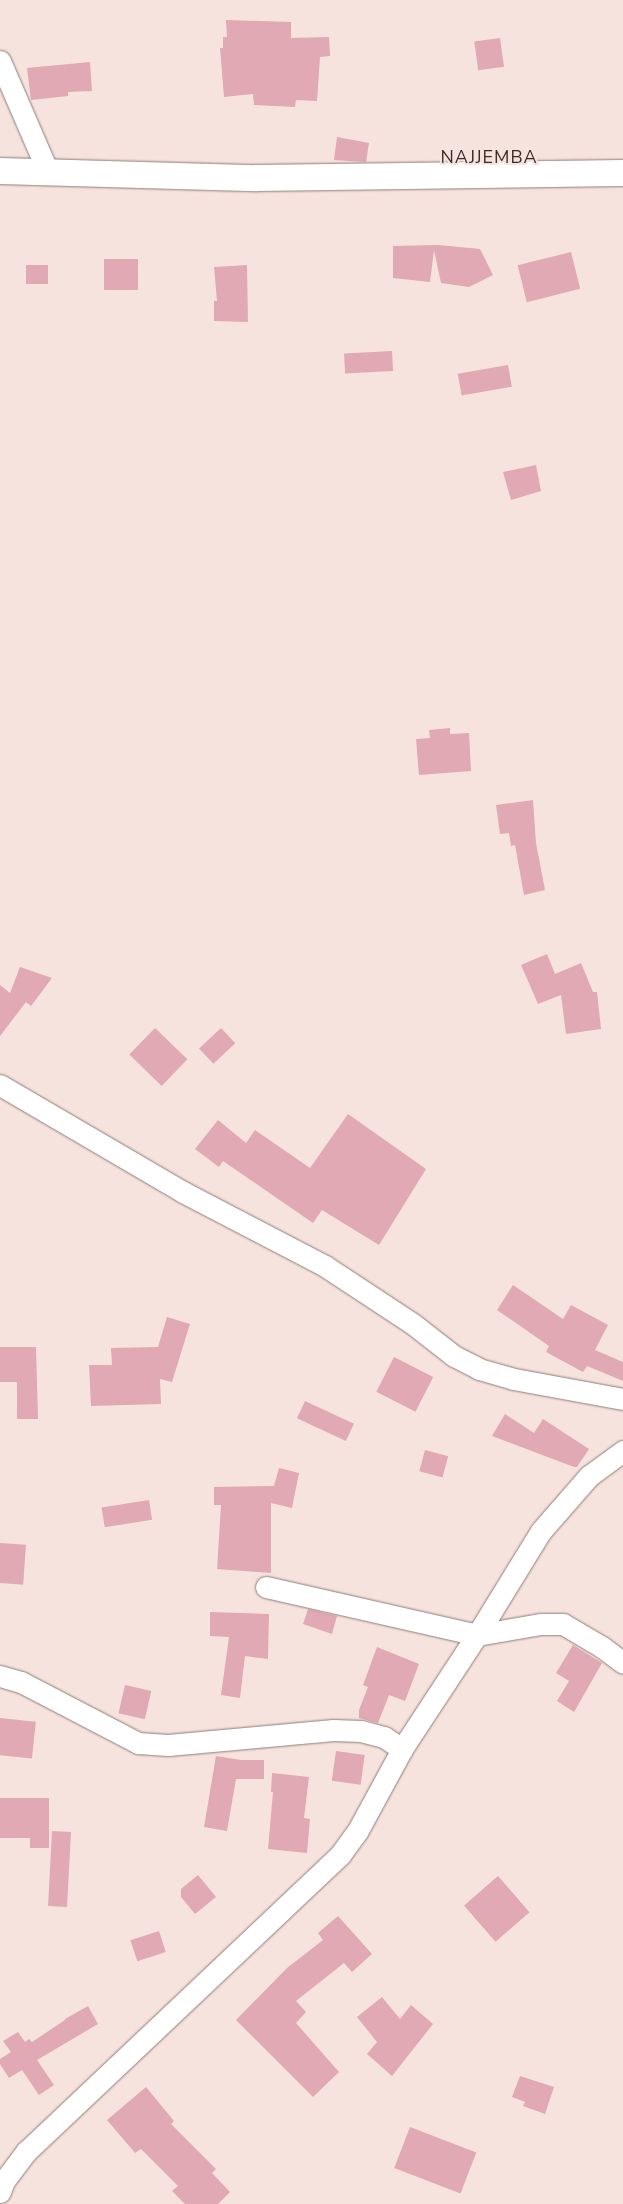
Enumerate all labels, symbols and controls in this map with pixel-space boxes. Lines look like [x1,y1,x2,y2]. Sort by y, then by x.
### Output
district label: NAJJEMBA [439,146,539,168]

